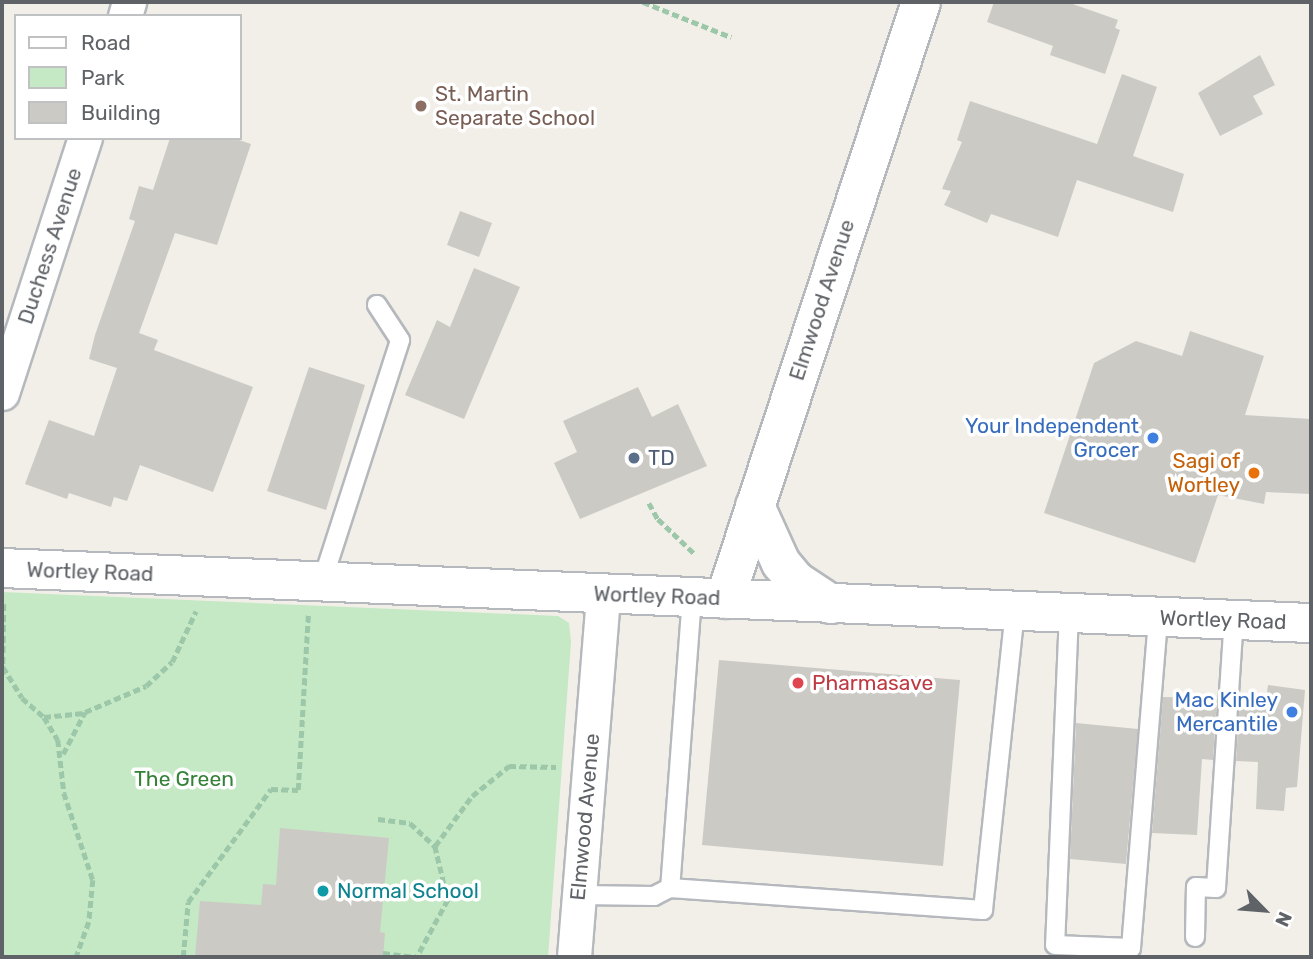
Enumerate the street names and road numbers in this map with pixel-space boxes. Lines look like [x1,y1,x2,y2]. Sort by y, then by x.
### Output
street label: Duchess Avenue [13,164,87,328]
street label: Elmwood Avenue [784,216,860,384]
street label: Wortley Road [26,557,154,587]
street label: Wortley Road [593,581,721,611]
street label: Wortley Road [1159,605,1287,635]
street label: Elmwood Avenue [565,732,605,902]

